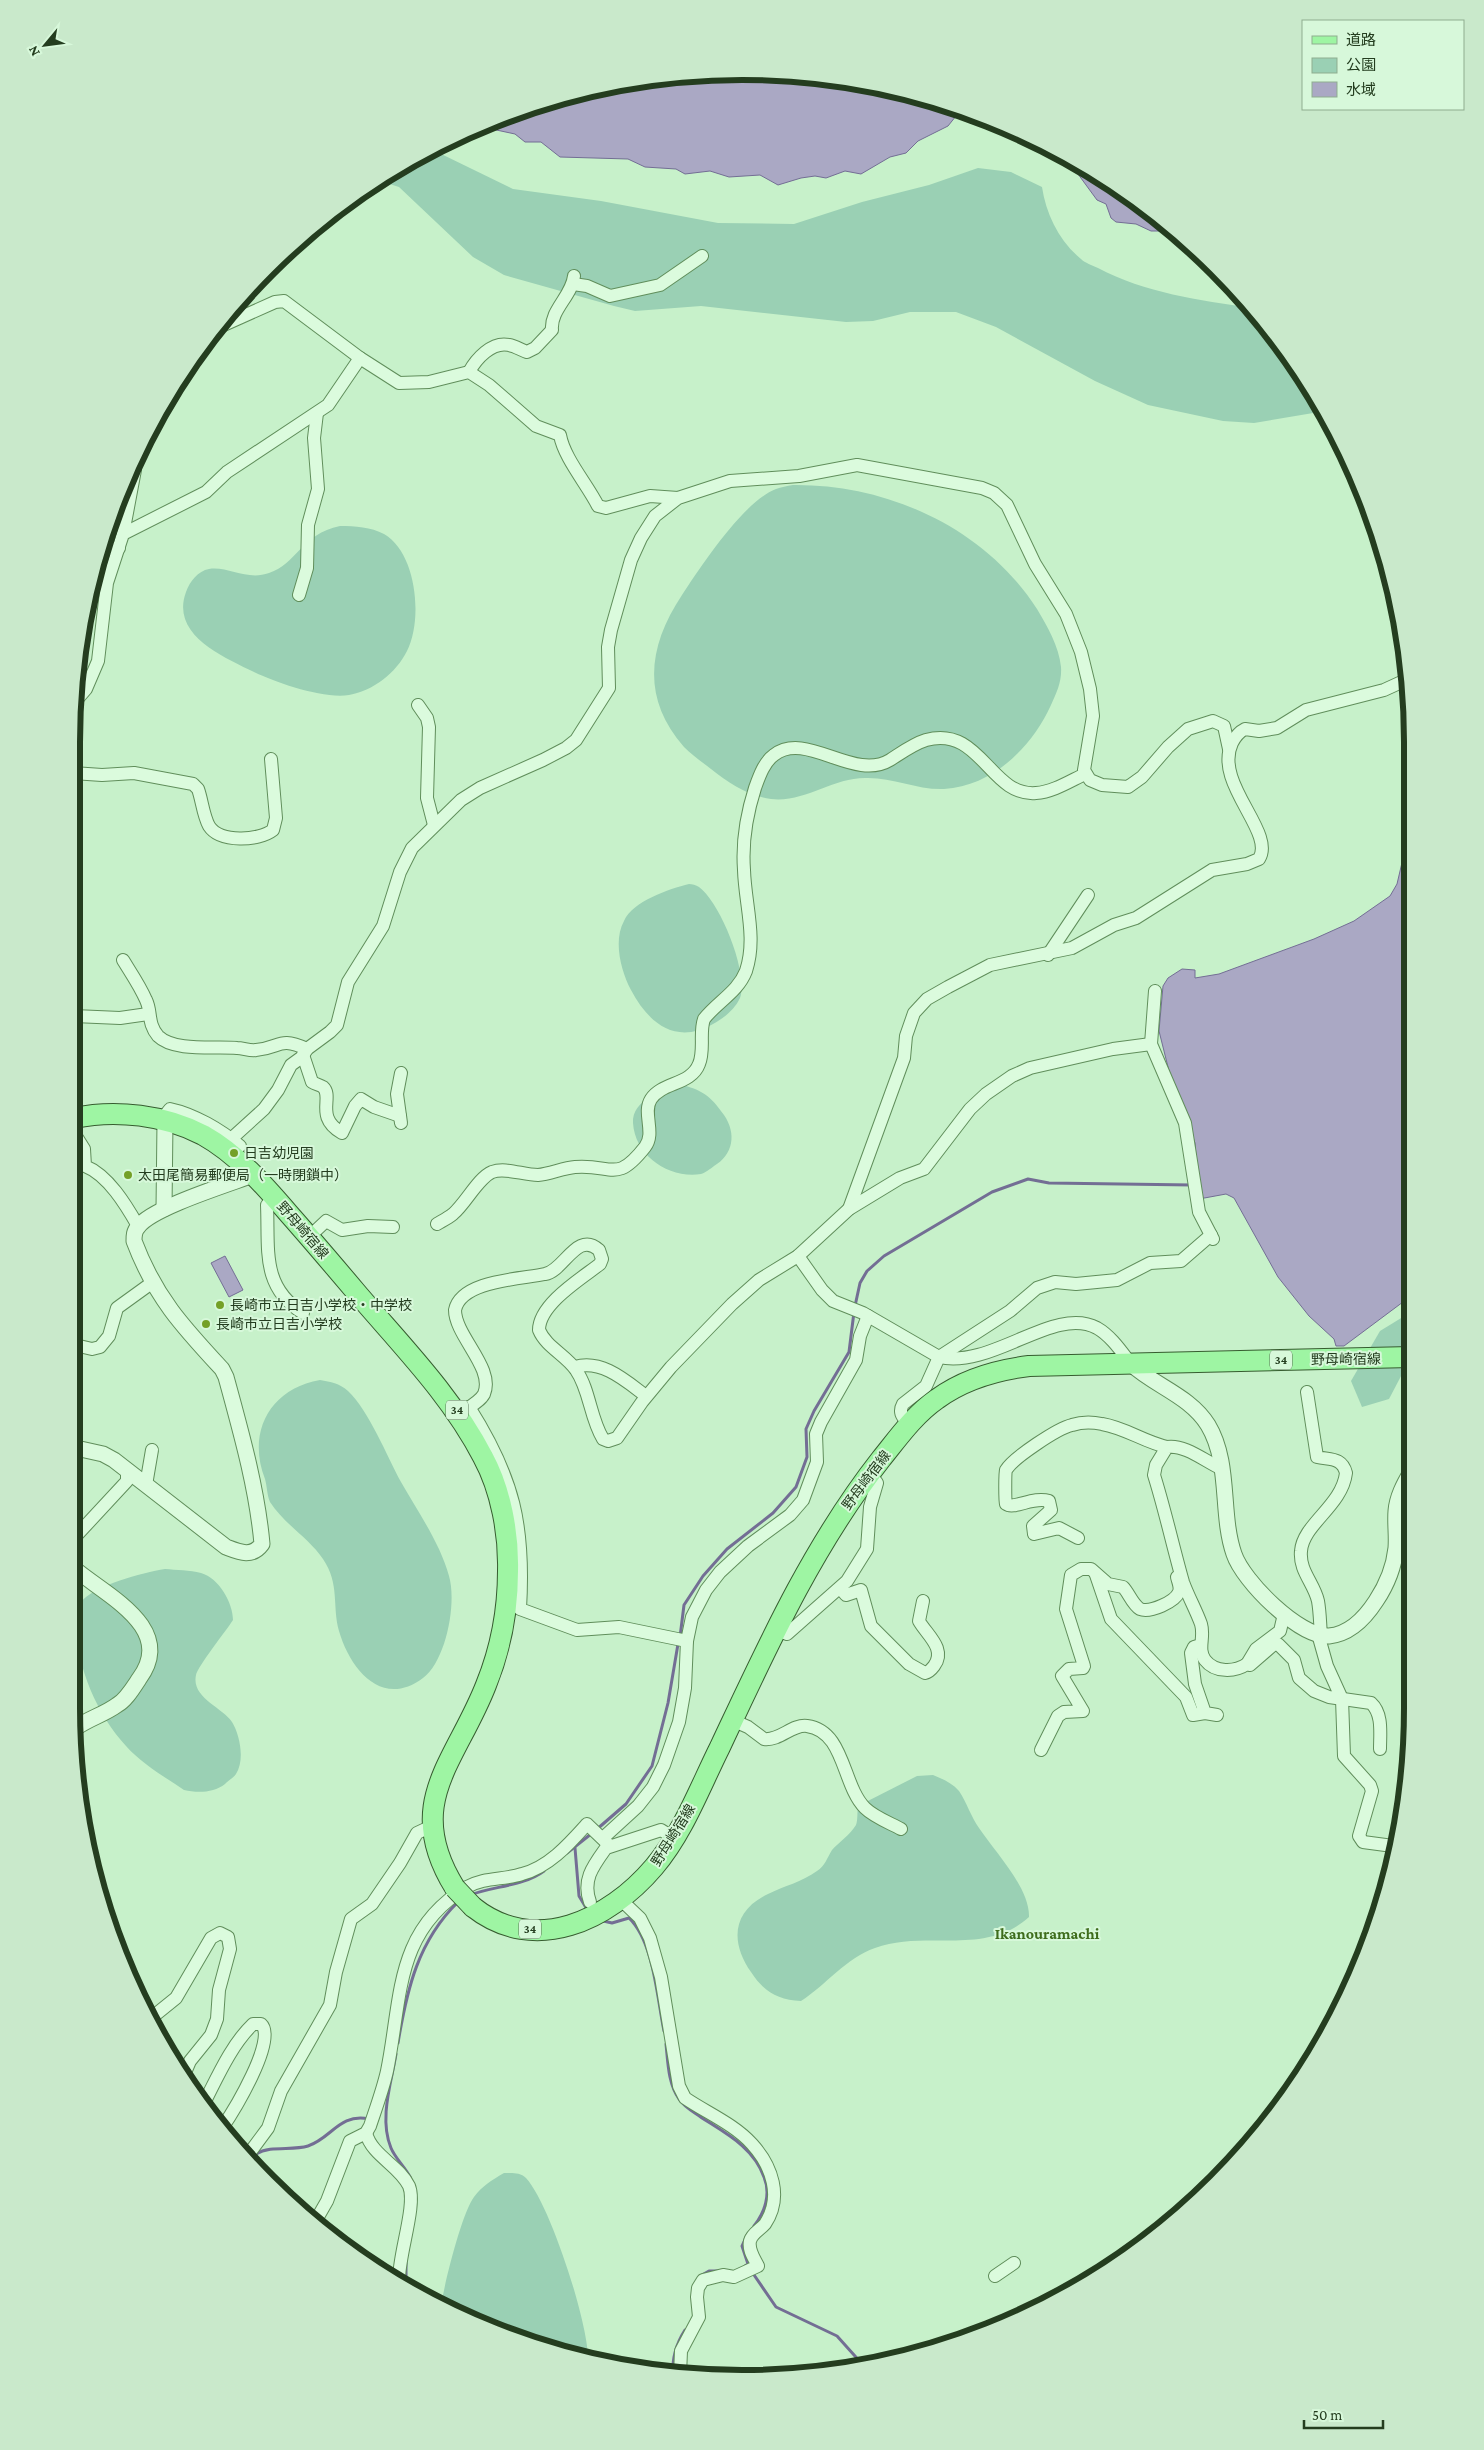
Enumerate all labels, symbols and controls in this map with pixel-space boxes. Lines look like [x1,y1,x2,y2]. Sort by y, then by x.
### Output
north arrow [20,20,70,70]
legend [1302,20,1464,110]
text: 道路 [1346,32,1376,48]
text: N [24,43,43,59]
text: 公園 [1346,57,1376,73]
text: 水域 [1346,82,1376,98]
place label: 日吉幼児園 [244,1145,314,1161]
marker: 日吉幼児園 [228,1147,240,1159]
place label: 太田尾簡易郵便局（一時閉鎖中） [138,1167,348,1183]
marker: 太田尾簡易郵便局（一時閉鎖中） [122,1169,134,1181]
street label: 野母崎宿線 [274,1198,332,1262]
place label: 長崎市立日吉小学校・中学校 [230,1297,412,1313]
marker: 長崎市立日吉小学校・中学校 [214,1299,226,1311]
place label: 長崎市立日吉小学校 [216,1316,342,1332]
marker: 長崎市立日吉小学校 [200,1318,212,1330]
road number: 34 [1270,1350,1292,1370]
street label: 野母崎宿線 [1311,1350,1381,1368]
road number: 34 [446,1400,468,1420]
street label: 野母崎宿線 [839,1447,893,1513]
street label: 野母崎宿線 [648,1801,698,1869]
road number: 34 [519,1920,541,1938]
district label: Ikanouramachi [995,1925,1100,1942]
scale bar [1304,2398,1383,2430]
text: 50 m [1312,2407,1342,2423]

